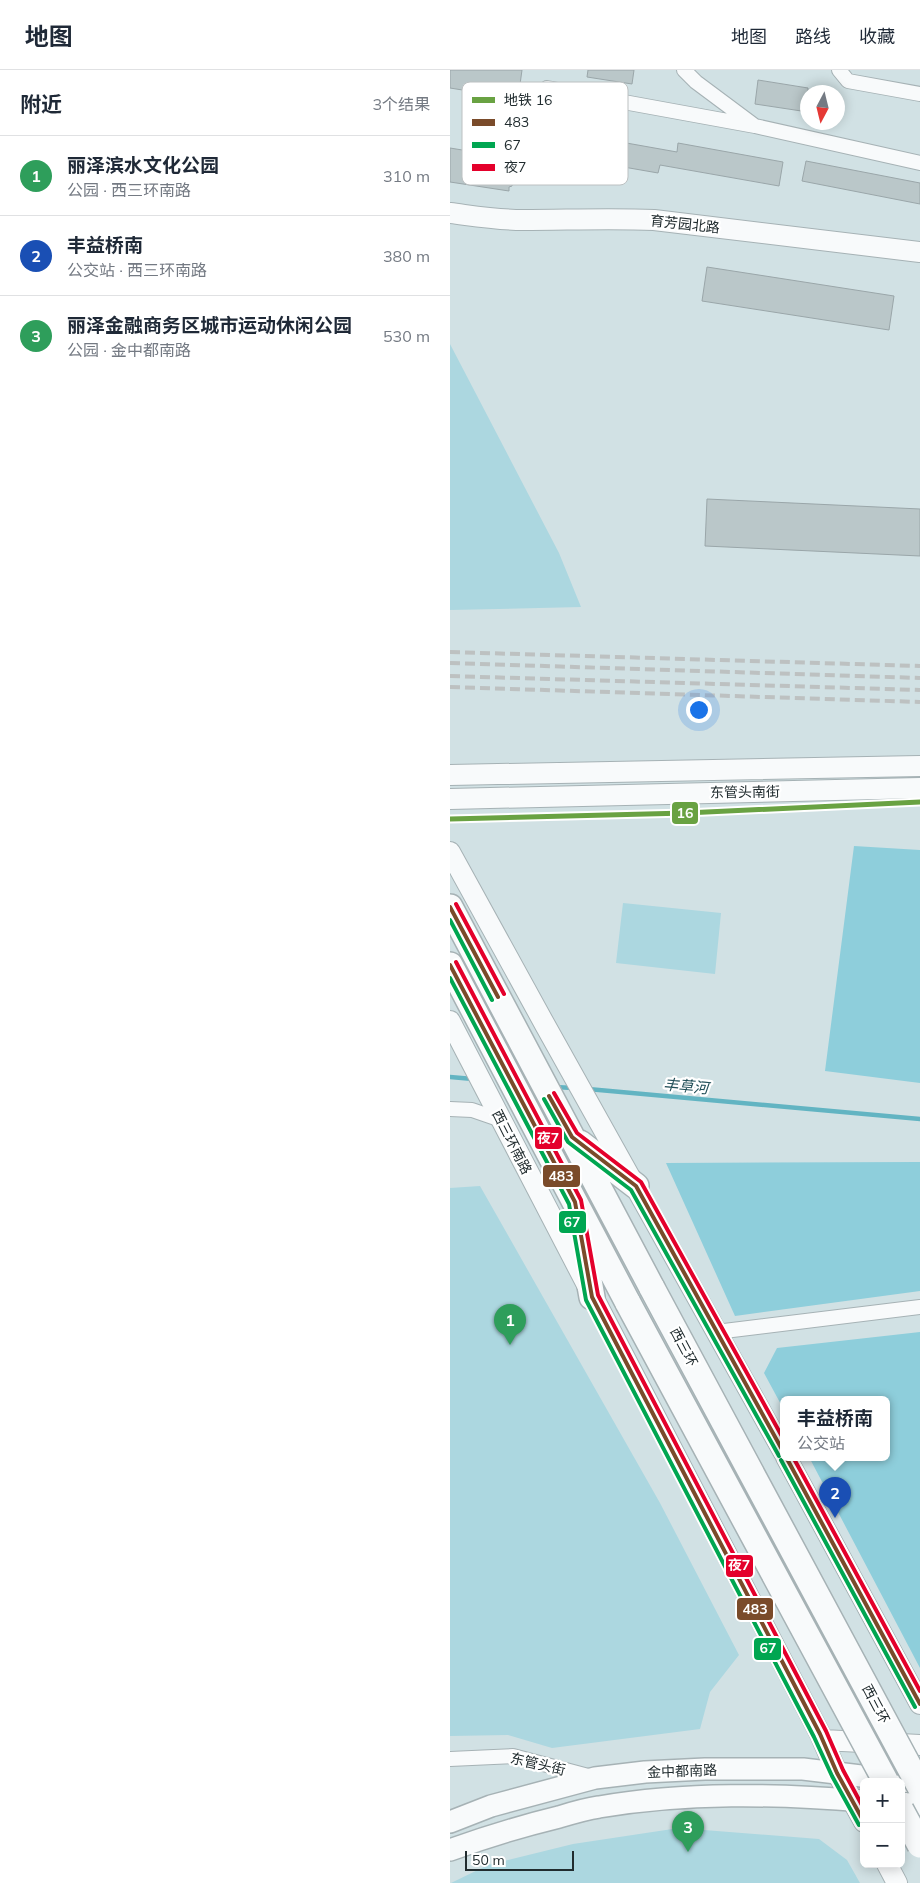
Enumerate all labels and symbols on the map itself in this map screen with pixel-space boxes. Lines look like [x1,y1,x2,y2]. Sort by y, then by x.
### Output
legend [462,82,628,185]
north arrow [800,85,845,130]
text: 地铁 16 [504,91,552,109]
text: 483 [504,113,529,131]
text: 67 [504,136,521,154]
text: 夜7 [504,158,526,176]
street label: 育芳园北路 [649,211,721,237]
your location [686,697,712,723]
street label: 东管头南街 [710,782,780,802]
line badge: 16 [671,801,699,825]
text: 16 [677,804,693,822]
water label: 丰草河 [663,1075,712,1098]
street label: 西三环南路 [488,1107,536,1177]
line badge: 夜7 [534,1126,563,1150]
text: 夜7 [537,1129,559,1147]
line badge: 483 [542,1164,581,1188]
text: 483 [548,1167,574,1185]
line badge: 67 [558,1210,587,1234]
text: 67 [564,1213,580,1231]
pin: 1 [494,1304,526,1345]
street label: 西三环 [666,1324,702,1370]
pin: 2 [819,1477,851,1518]
line badge: 夜7 [725,1554,754,1578]
text: 夜7 [728,1556,750,1574]
line badge: 483 [736,1597,774,1621]
text: 483 [742,1600,768,1618]
line badge: 67 [753,1637,782,1661]
text: 67 [760,1639,776,1657]
street label: 西三环 [858,1681,894,1727]
street label: 东管头街 [509,1749,567,1779]
street label: 金中都南路 [647,1761,717,1781]
pin: 3 [672,1811,704,1852]
scale bar [465,1848,574,1871]

